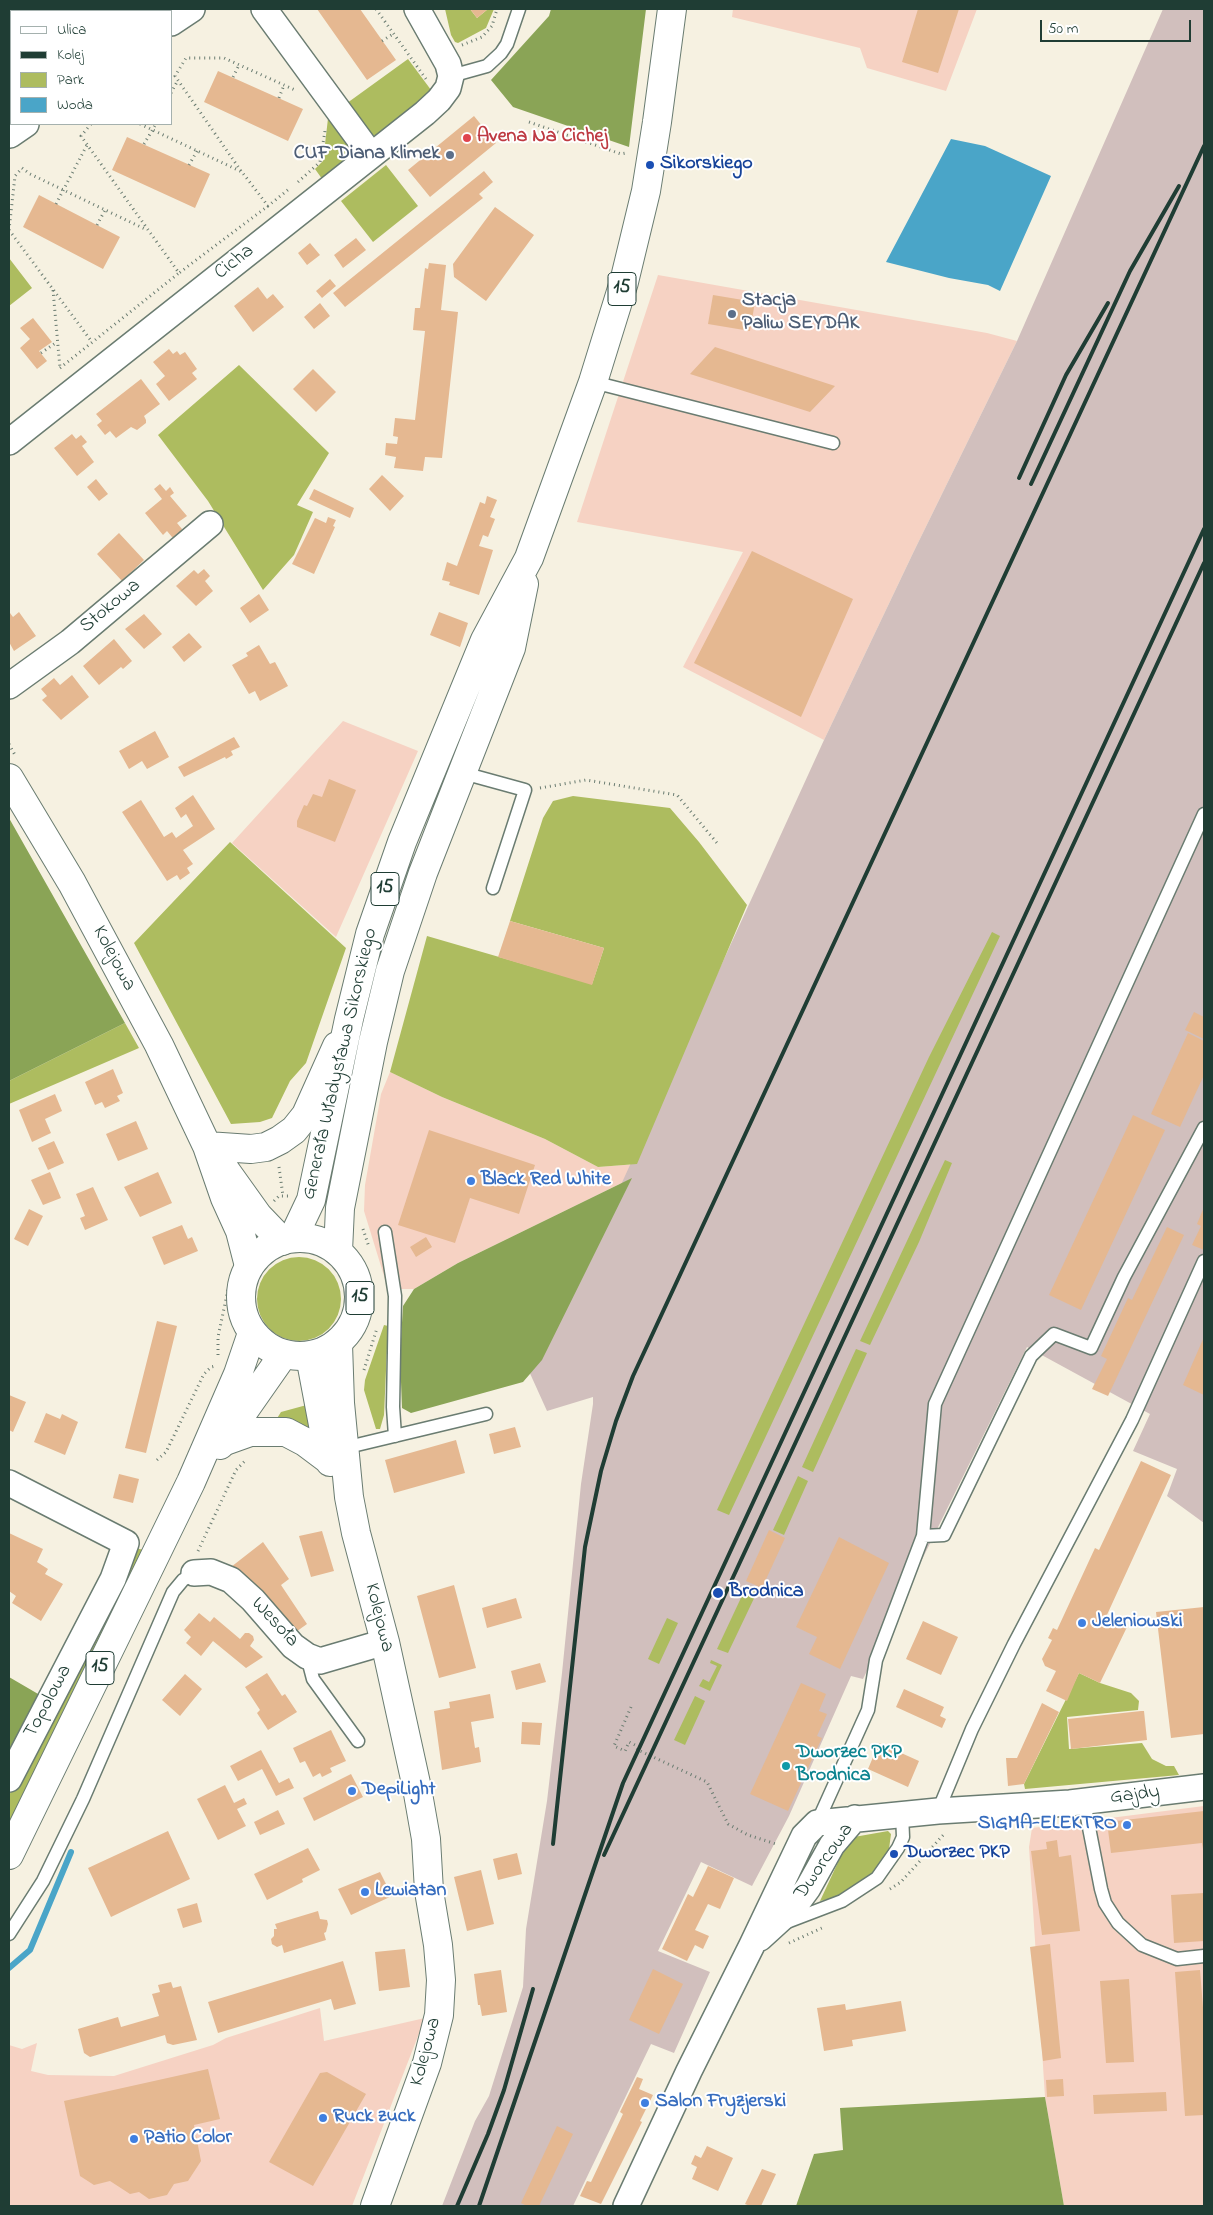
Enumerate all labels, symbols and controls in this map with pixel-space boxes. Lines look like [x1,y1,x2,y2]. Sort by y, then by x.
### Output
legend [10,10,172,125]
scale bar [1043,10,1194,42]
text: 50 m [1048,18,1078,40]
text: Ulica [57,19,86,41]
text: Kolej [57,44,84,66]
text: Park [57,69,84,91]
text: Woda [57,94,93,116]
place label: Avena Na Cichej [477,126,607,150]
marker: Avena Na Cichej [461,132,473,144]
place label: CUF Diana Klimek [294,143,440,167]
marker: CUF Diana Klimek [444,149,456,161]
place label: Sikorskiego [660,153,753,177]
marker: Sikorskiego [644,159,656,171]
street label: Cicha [210,240,260,286]
road number: 15 [608,272,636,306]
place label: Stacja Paliw SEYDAK [742,290,859,337]
marker: Stacja Paliw SEYDAK [726,308,738,320]
street label: Stokowa [76,575,146,639]
road number: 15 [371,872,399,906]
street label: Kolejowa [86,922,140,996]
street label: Generała Władysława Sikorskiego [298,926,384,1202]
place label: Black Red White [481,1169,611,1193]
marker: Black Red White [465,1175,477,1187]
road number: 15 [346,1282,374,1315]
street label: Kolejowa [358,1581,398,1655]
place label: Brodnica [729,1581,803,1605]
marker: Brodnica [711,1586,725,1600]
street label: Wesoła [245,1593,303,1653]
place label: Jeleniowski [1092,1611,1183,1635]
marker: Jeleniowski [1076,1617,1088,1629]
road number: 15 [86,1652,114,1685]
street label: Topolowa [20,1661,78,1743]
place label: Dworzec PKP Brodnica [796,1742,902,1789]
marker: Dworzec PKP Brodnica [780,1760,792,1772]
place label: DepiLight [362,1779,436,1803]
street label: Gajdy [1109,1781,1161,1811]
marker: DepiLight [346,1785,358,1797]
place label: SIGMA-ELEKTRO [978,1813,1117,1837]
street label: Dworcowa [790,1819,860,1905]
marker: SIGMA-ELEKTRO [1121,1819,1133,1831]
place label: Dworzec PKP [904,1842,1010,1866]
marker: Dworzec PKP [888,1848,900,1860]
place label: Lewiatan [375,1880,446,1904]
marker: Lewiatan [359,1886,371,1898]
street label: Kolejowa [406,2015,448,2089]
place label: Salon Fryzjerski [655,2091,786,2115]
marker: Salon Fryzjerski [639,2097,651,2109]
place label: Ruck zuck [333,2106,415,2130]
marker: Ruck zuck [317,2112,329,2124]
place label: Patio Color [144,2127,232,2151]
marker: Patio Color [128,2133,140,2145]

